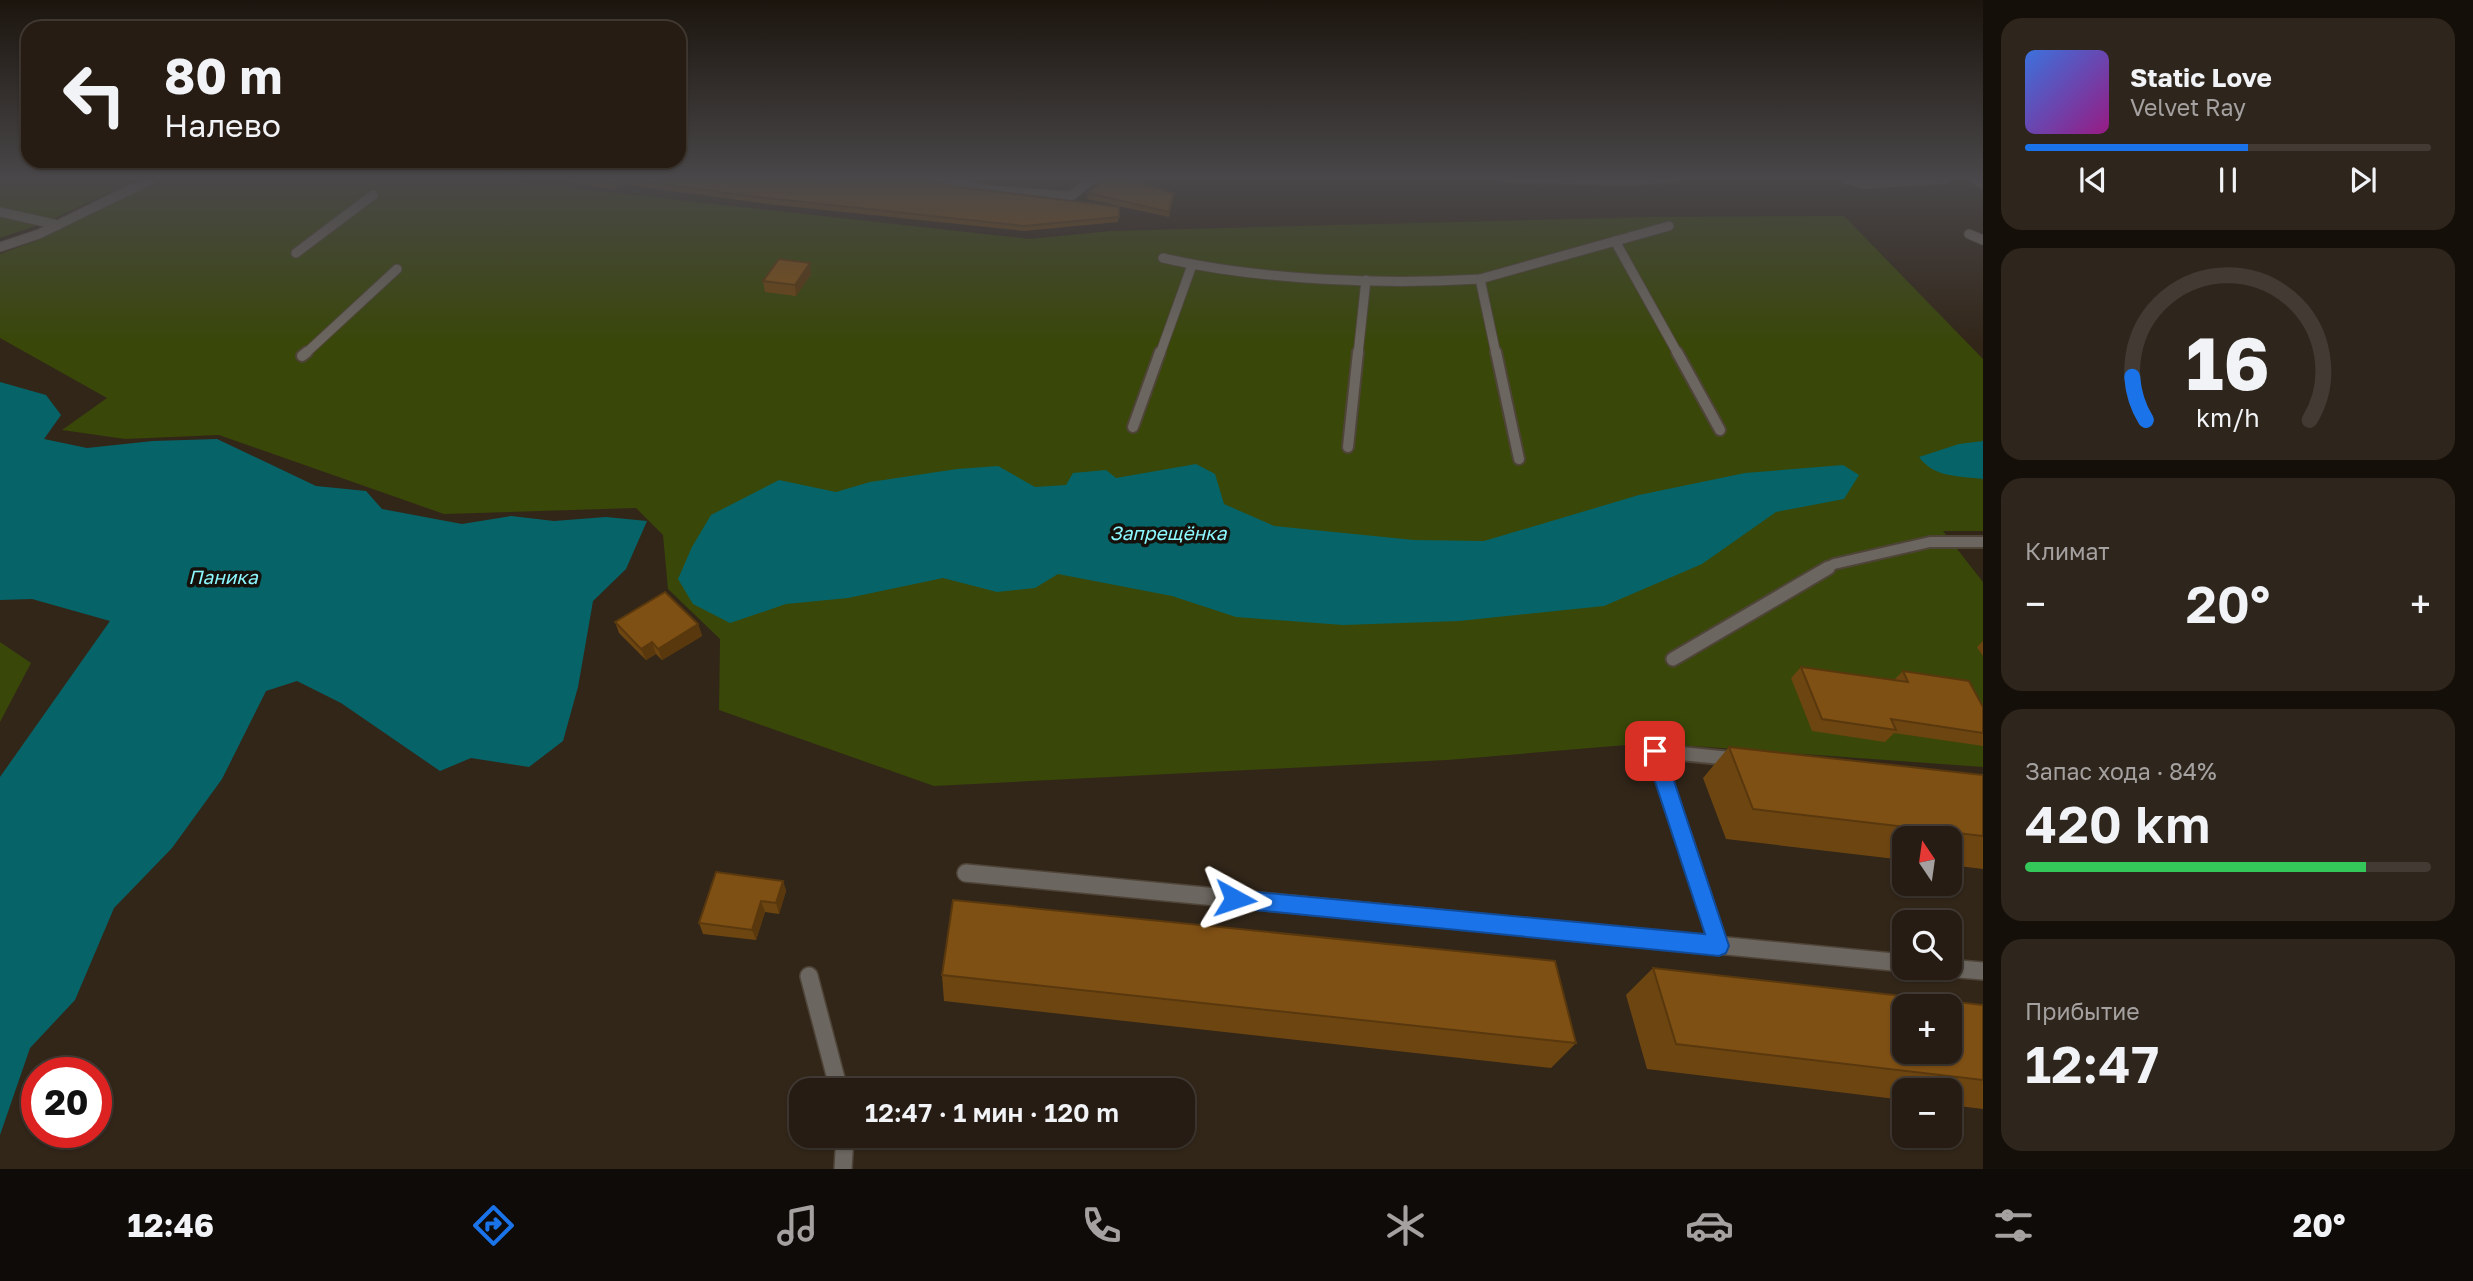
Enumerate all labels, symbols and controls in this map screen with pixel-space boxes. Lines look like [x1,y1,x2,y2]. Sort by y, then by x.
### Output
text: 80 m [164,46,282,105]
icon: left [49,49,140,140]
text: Static Love [2130,62,2272,93]
text: Velvet Ray [2130,93,2246,121]
text: Налево [164,106,281,144]
icon: previous [2074,161,2112,199]
icon: pause [2209,161,2247,199]
icon: next [2344,161,2382,199]
text: 16 [2186,320,2270,407]
text: km/h [2196,402,2260,433]
water label: Запрещёнка [1109,521,1228,544]
text: Климат [2025,537,2110,565]
water label: Паника [188,565,259,588]
text: 20° [2186,572,2270,634]
text: − [2025,581,2046,626]
text: + [2410,581,2431,626]
pin [1625,721,1685,781]
icon: arrive [1636,732,1674,770]
text: Запас хода · 84% [2025,757,2216,785]
text: 420 km [2025,792,2210,854]
north arrow [1892,826,1962,896]
map controls [1892,826,1962,1148]
position arrow [1198,862,1272,936]
button: search [1892,910,1962,980]
button: + [1892,994,1962,1064]
text: Прибытие [2025,997,2140,1025]
text: 12:47 [2025,1032,2159,1094]
speed limit sign: 20 [21,1057,112,1148]
button: − [1892,1078,1962,1148]
text: 12:47 · 1 мин · 120 m [865,1097,1119,1128]
icon: directions [469,1201,518,1250]
icon: music [773,1201,822,1250]
icon: phone [1077,1201,1126,1250]
icon: climate [1381,1201,1430,1250]
icon: car [1685,1201,1734,1250]
icon: filters [1989,1201,2038,1250]
text: 12:46 [127,1206,214,1244]
text: 20° [2293,1206,2346,1244]

